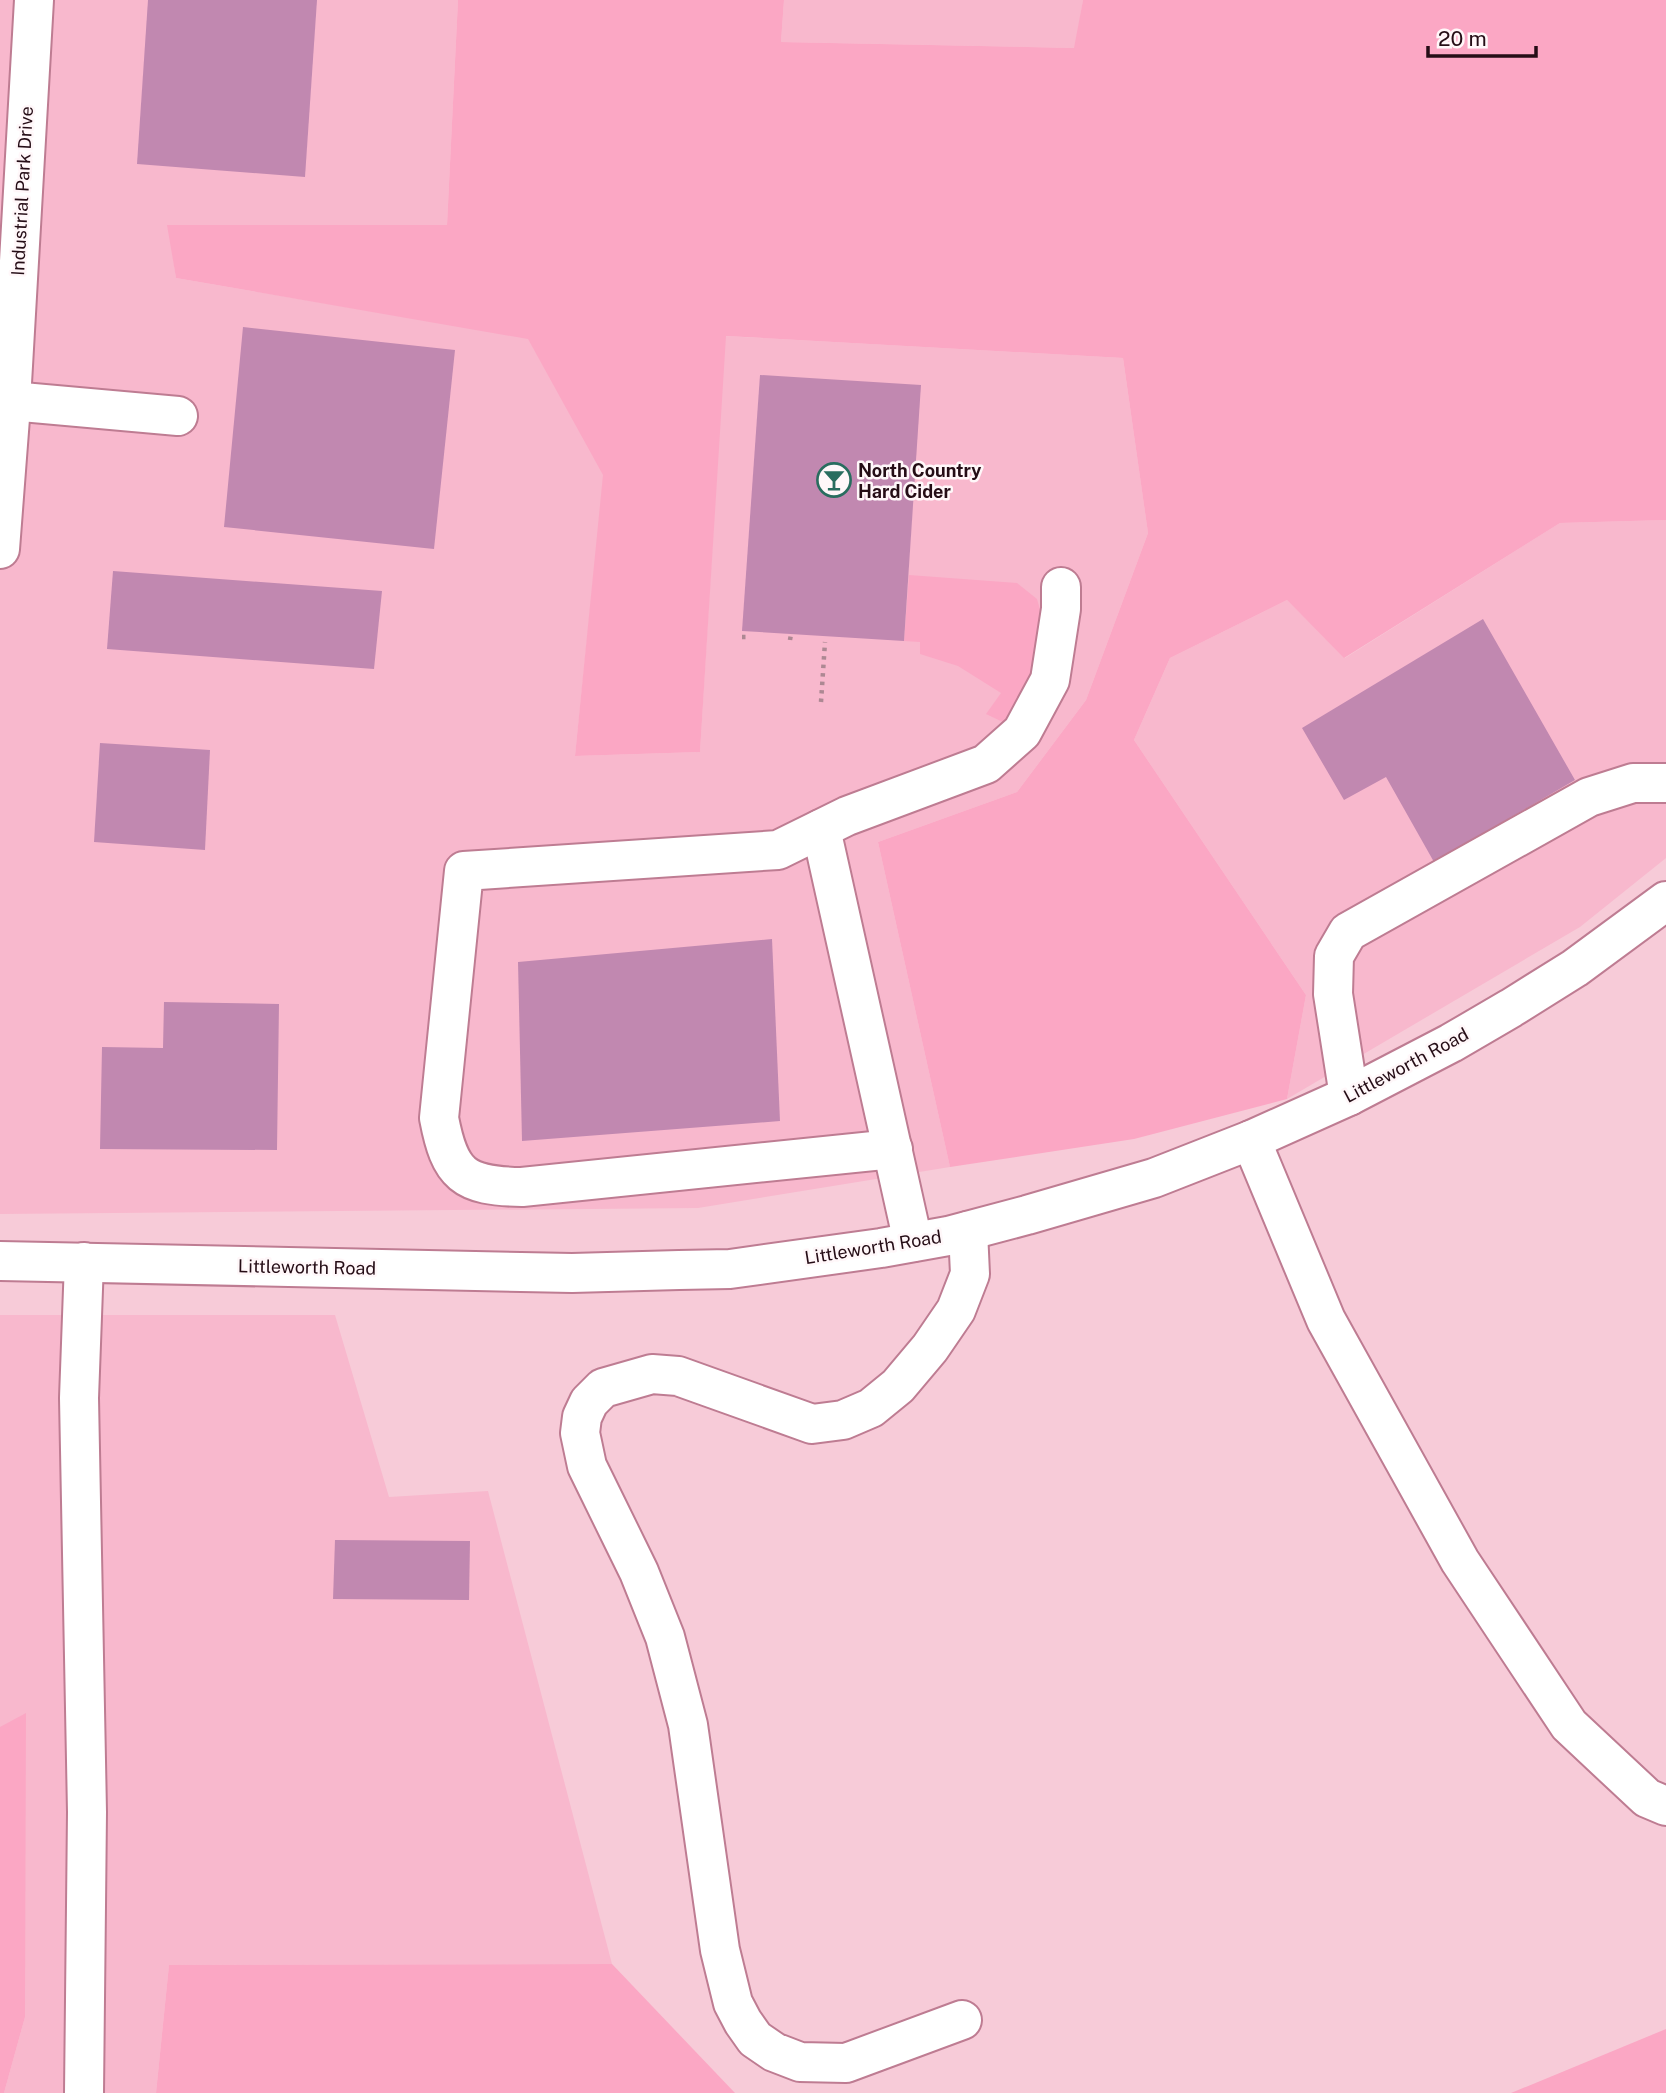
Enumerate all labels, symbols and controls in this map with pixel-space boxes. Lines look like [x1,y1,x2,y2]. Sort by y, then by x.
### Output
scale bar [1428,14,1536,58]
text: 20 m [1438,26,1487,51]
street label: Industrial Park Drive [7,106,37,276]
place label: North Country Hard Cider [858,460,981,502]
bar icon: North Country Hard Cider [815,461,853,499]
street label: Littleworth Road [1340,1023,1472,1107]
street label: Littleworth Road [803,1226,943,1268]
street label: Littleworth Road [238,1255,376,1279]

